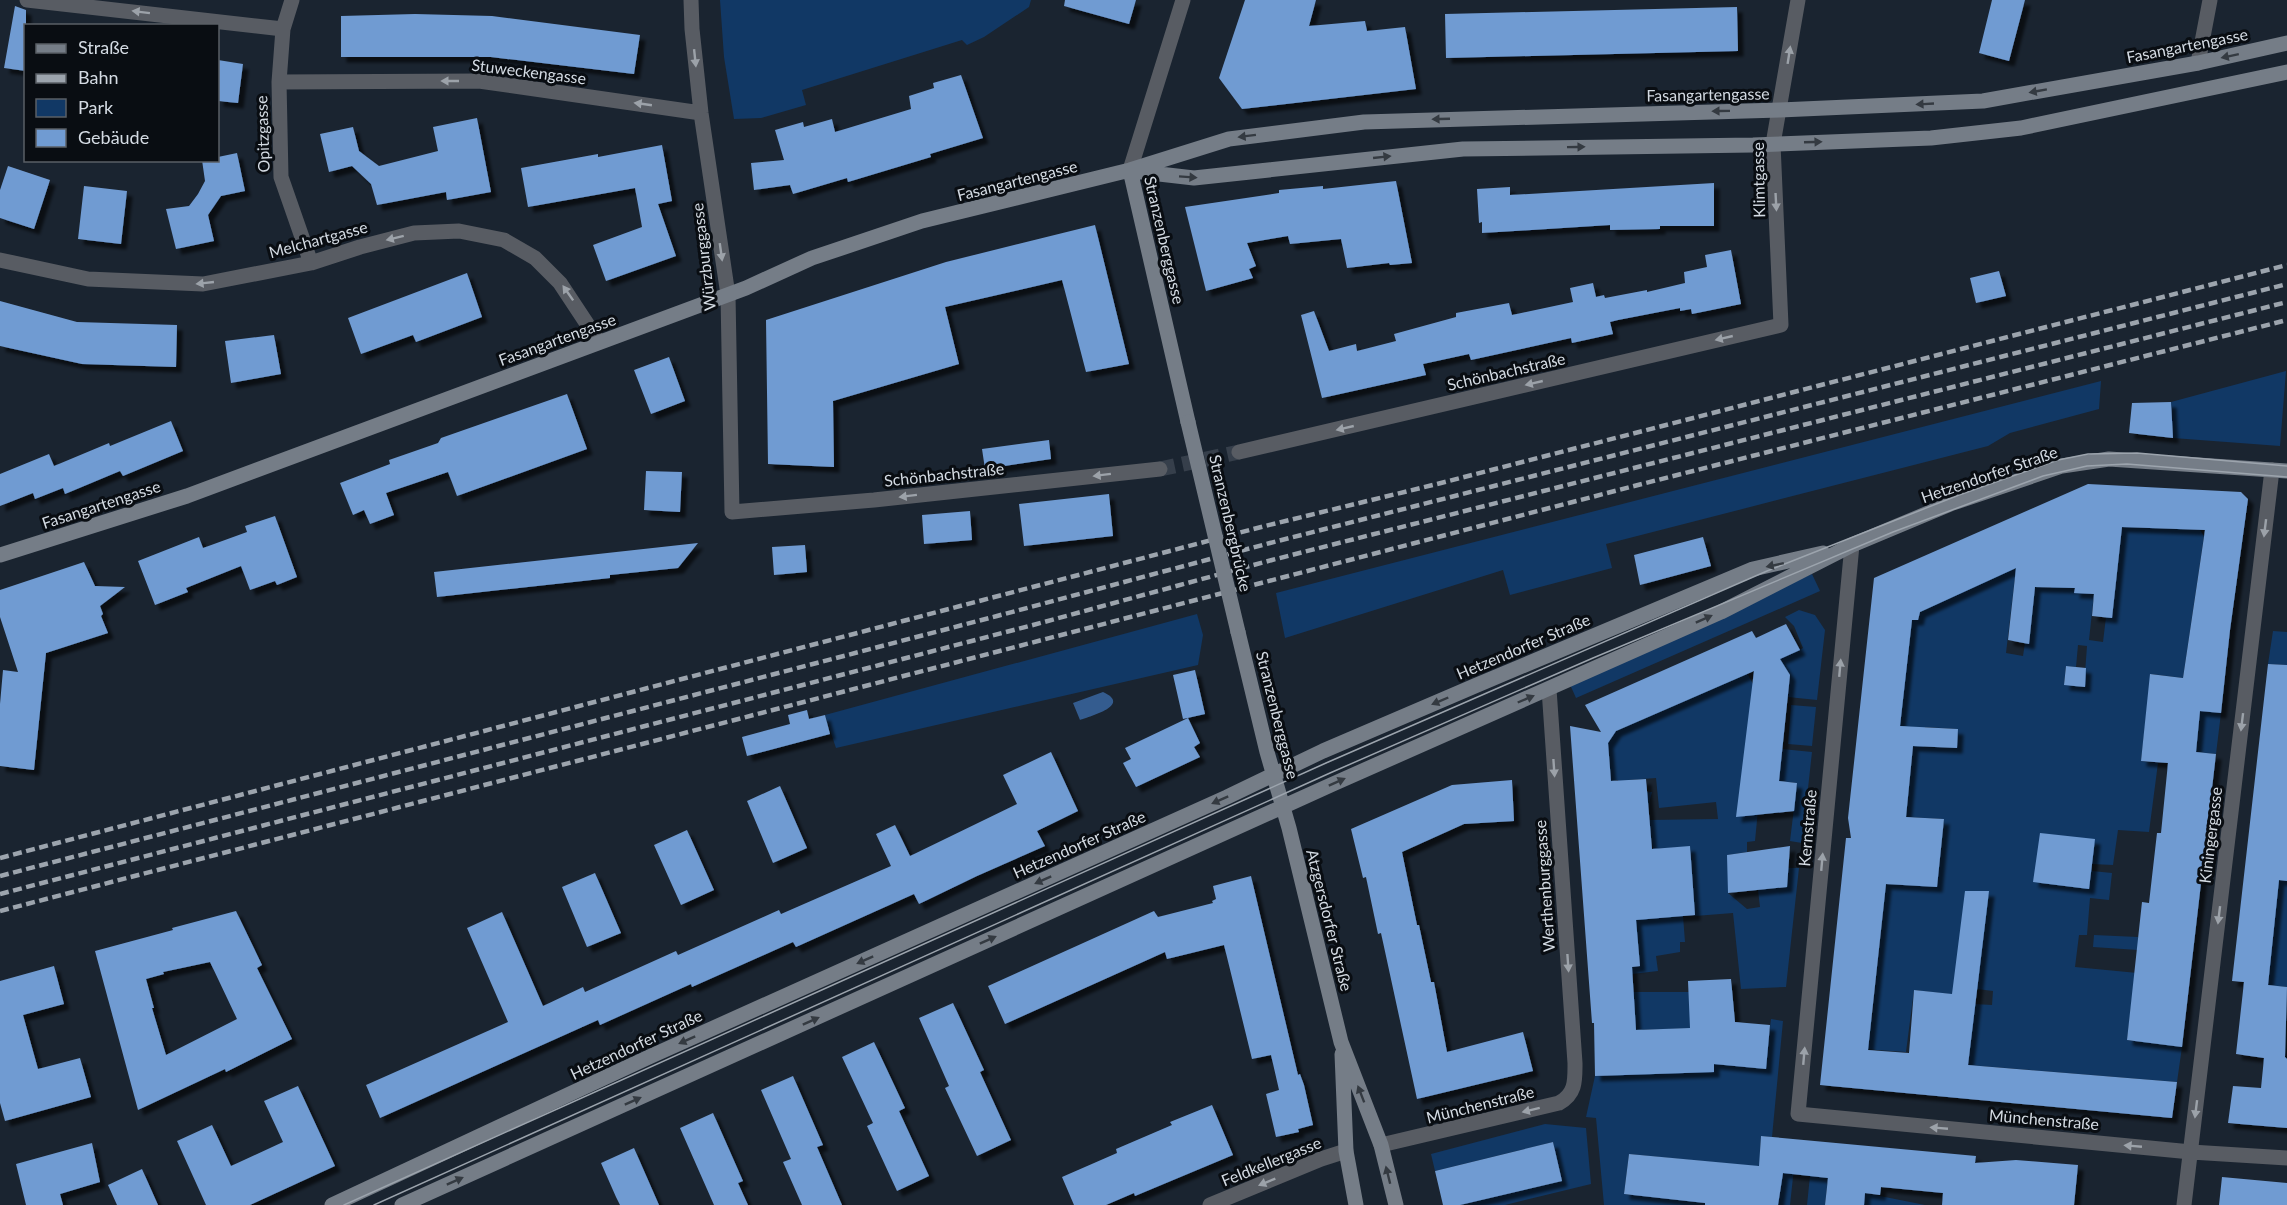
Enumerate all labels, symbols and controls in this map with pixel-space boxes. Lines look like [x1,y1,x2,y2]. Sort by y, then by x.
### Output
one-way arrow [132,7,151,17]
legend [24,24,219,162]
street label: Fasangartengasse [2125,24,2249,66]
text: Straße [78,36,129,58]
one-way arrow [1785,45,1794,64]
one-way arrow [690,49,700,68]
one-way arrow [2220,52,2239,61]
street label: Stuweckengasse [471,55,587,87]
text: Bahn [78,66,119,88]
one-way arrow [440,76,459,86]
street label: Fasangartengasse [1646,83,1770,105]
one-way arrow [2028,87,2047,96]
street label: Opitzgasse [251,95,273,173]
text: Park [78,96,114,118]
one-way arrow [1916,99,1935,108]
one-way arrow [634,100,653,109]
one-way arrow [1712,107,1731,116]
one-way arrow [1431,114,1450,123]
text: Gebäude [78,126,149,148]
one-way arrow [1237,132,1256,141]
one-way arrow [1804,138,1823,147]
one-way arrow [1567,142,1586,152]
street label: Klimtgasse [1748,142,1768,218]
one-way arrow [1372,153,1391,162]
street label: Fasangartengasse [955,156,1079,204]
one-way arrow [1178,172,1197,182]
street label: Stranzenberggasse [1141,174,1189,306]
one-way arrow [1771,193,1780,212]
street label: Würzburggasse [687,202,719,312]
street label: Melchartgasse [267,217,369,261]
one-way arrow [385,234,404,244]
one-way arrow [717,242,726,261]
one-way arrow [195,278,214,288]
one-way arrow [562,286,574,302]
street label: Fasangartengasse [496,309,618,369]
one-way arrow [1714,334,1733,343]
street label: Schönbachstraße [1445,348,1567,394]
one-way arrow [1525,378,1544,388]
one-way arrow [1335,423,1354,433]
street label: Hetzendorfer Straße [1918,442,2060,506]
street label: Stranzenbergbrücke [1206,453,1256,593]
street label: Schönbachstraße [883,458,1005,490]
one-way arrow [1093,470,1112,480]
street label: Fasangartengasse [39,476,163,532]
one-way arrow [899,492,918,501]
one-way arrow [2260,519,2269,538]
one-way arrow [1765,561,1784,570]
street label: Hetzendorfer Straße [1453,609,1593,683]
one-way arrow [1696,615,1713,624]
street label: Stranzenberggasse [1253,649,1303,781]
one-way arrow [1835,658,1845,677]
one-way arrow [1518,694,1535,703]
one-way arrow [1431,696,1449,706]
one-way arrow [2237,712,2247,731]
one-way arrow [1549,759,1559,778]
one-way arrow [1328,778,1345,787]
street label: Kiningergasse [2195,786,2225,884]
street label: Kernstraße [1794,789,1820,867]
one-way arrow [1212,795,1229,804]
street label: Hetzendorfer Straße [1010,806,1148,882]
street label: Werthenburggasse [1530,819,1558,953]
street label: Atzgersdorfer Straße [1303,847,1357,993]
one-way arrow [1817,852,1827,871]
one-way arrow [1033,875,1051,885]
one-way arrow [2214,906,2224,925]
one-way arrow [980,936,997,945]
one-way arrow [1563,953,1572,972]
one-way arrow [855,955,873,965]
street label: Hetzendorfer Straße [567,1005,705,1083]
one-way arrow [802,1016,819,1025]
one-way arrow [679,1036,696,1045]
one-way arrow [1799,1046,1809,1065]
street label: Münchenstraße [1424,1081,1536,1127]
one-way arrow [1356,1084,1366,1102]
one-way arrow [624,1096,642,1105]
one-way arrow [2192,1100,2201,1119]
one-way arrow [1522,1105,1540,1115]
street label: Münchenstraße [1988,1105,2100,1133]
one-way arrow [1930,1123,1949,1133]
street label: Feldkellergasse [1218,1132,1324,1190]
one-way arrow [2124,1141,2143,1151]
one-way arrow [1383,1166,1393,1184]
one-way arrow [447,1176,465,1186]
one-way arrow [1257,1177,1275,1187]

